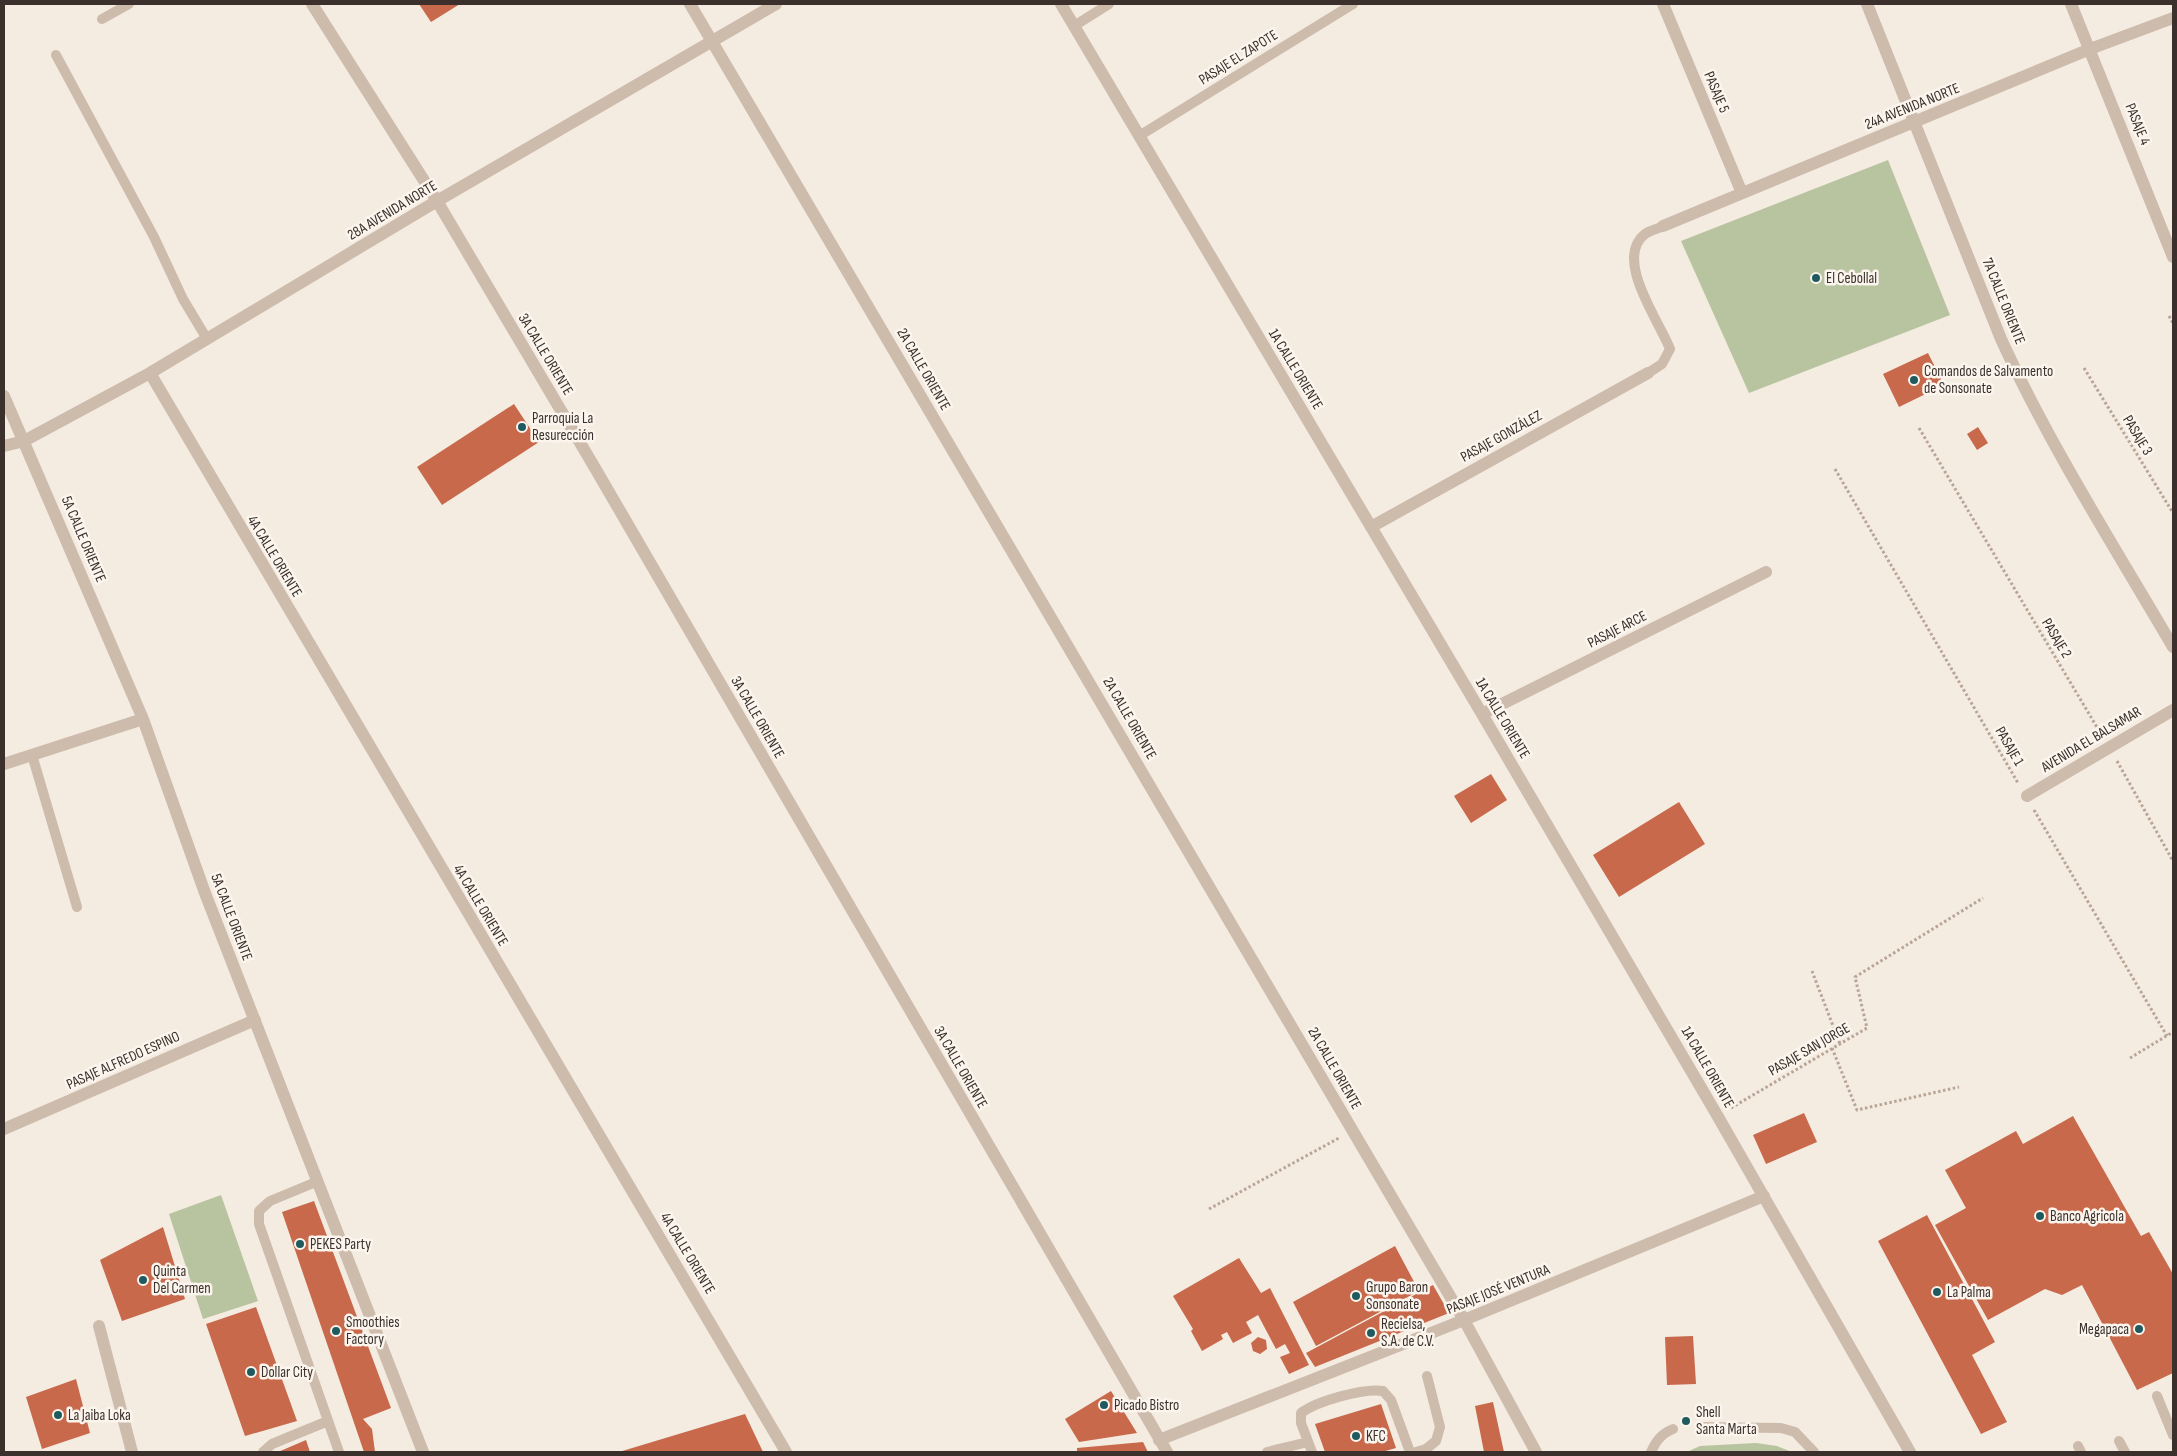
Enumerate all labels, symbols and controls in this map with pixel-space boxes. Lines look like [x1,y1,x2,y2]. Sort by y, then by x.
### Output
street label: PASAJE EL ZAPOTE [1195,26,1281,89]
street label: PASAJE 5 [1699,69,1734,116]
street label: 24A AVENIDA NORTE [1862,79,1962,134]
street label: PASAJE 4 [2121,101,2154,148]
street label: 28A AVENIDA NORTE [344,176,441,245]
street label: 7A CALLE ORIENTE [1978,255,2029,347]
place label: El Cebollal [1826,269,1877,288]
marker: El Cebollal [1810,272,1822,284]
street label: 3A CALLE ORIENTE [514,310,577,399]
street label: 2A CALLE ORIENTE [892,325,955,414]
street label: 1A CALLE ORIENTE [1264,325,1327,413]
place label: Comandos de Salvamento de Sonsonate [1924,362,2053,398]
marker: Comandos de Salvamento de Sonsonate [1908,374,1920,386]
street label: PASAJE GONZÁLEZ [1457,406,1545,467]
place label: Parroquia La Resurección [532,409,594,445]
street label: PASAJE 3 [2118,412,2157,459]
marker: Parroquia La Resurección [516,421,528,433]
street label: 5A CALLE ORIENTE [57,493,110,585]
street label: 4A CALLE ORIENTE [243,512,306,601]
street label: PASAJE ARCE [1585,607,1650,652]
street label: PASAJE 2 [2037,615,2076,662]
street label: 3A CALLE ORIENTE [726,673,789,762]
street label: 2A CALLE ORIENTE [1098,674,1161,763]
street label: 1A CALLE ORIENTE [1471,674,1534,762]
street label: AVENIDA EL BALSAMAR [2037,702,2145,777]
street label: PASAJE 1 [1991,723,2029,770]
street label: 4A CALLE ORIENTE [449,861,512,950]
street label: 5A CALLE ORIENTE [206,871,257,963]
street label: PASAJE SAN JORGE [1765,1018,1853,1080]
street label: 3A CALLE ORIENTE [929,1023,992,1112]
street label: 1A CALLE ORIENTE [1677,1023,1739,1111]
street label: 2A CALLE ORIENTE [1303,1024,1366,1113]
street label: PASAJE ALFREDO ESPINO [64,1027,183,1094]
place label: Banco Agricola [2050,1207,2124,1226]
street label: 4A CALLE ORIENTE [656,1209,719,1298]
marker: Banco Agricola [2034,1210,2046,1222]
place label: PEKES Party [310,1235,371,1254]
marker: PEKES Party [294,1238,306,1250]
street label: PASAJE JOSÉ VENTURA [1444,1260,1553,1319]
place label: Quinta Del Carmen [153,1262,211,1298]
marker: Quinta Del Carmen [137,1274,149,1286]
place label: Grupo Baron Sonsonate [1366,1278,1428,1314]
place label: La Palma [1947,1283,1991,1302]
marker: La Palma [1931,1286,1943,1298]
marker: Grupo Baron Sonsonate [1350,1290,1362,1302]
place label: Smoothies Factory [346,1313,400,1349]
place label: Recielsa, S.A. de C.V. [1381,1315,1434,1351]
place label: Megapaca [2079,1320,2129,1339]
marker: Megapaca [2133,1323,2145,1335]
marker: Smoothies Factory [330,1325,342,1337]
marker: Recielsa, S.A. de C.V. [1365,1327,1377,1339]
place label: Dollar City [261,1363,313,1382]
marker: Dollar City [245,1366,257,1378]
place label: Picado Bistro [1114,1396,1179,1415]
marker: Picado Bistro [1098,1399,1110,1411]
place label: Shell Santa Marta [1696,1403,1757,1439]
place label: La Jaiba Loka [68,1406,131,1425]
marker: La Jaiba Loka [52,1409,64,1421]
marker: Shell Santa Marta [1680,1415,1692,1427]
place label: KFC [1366,1427,1386,1446]
marker: KFC [1350,1430,1362,1442]

